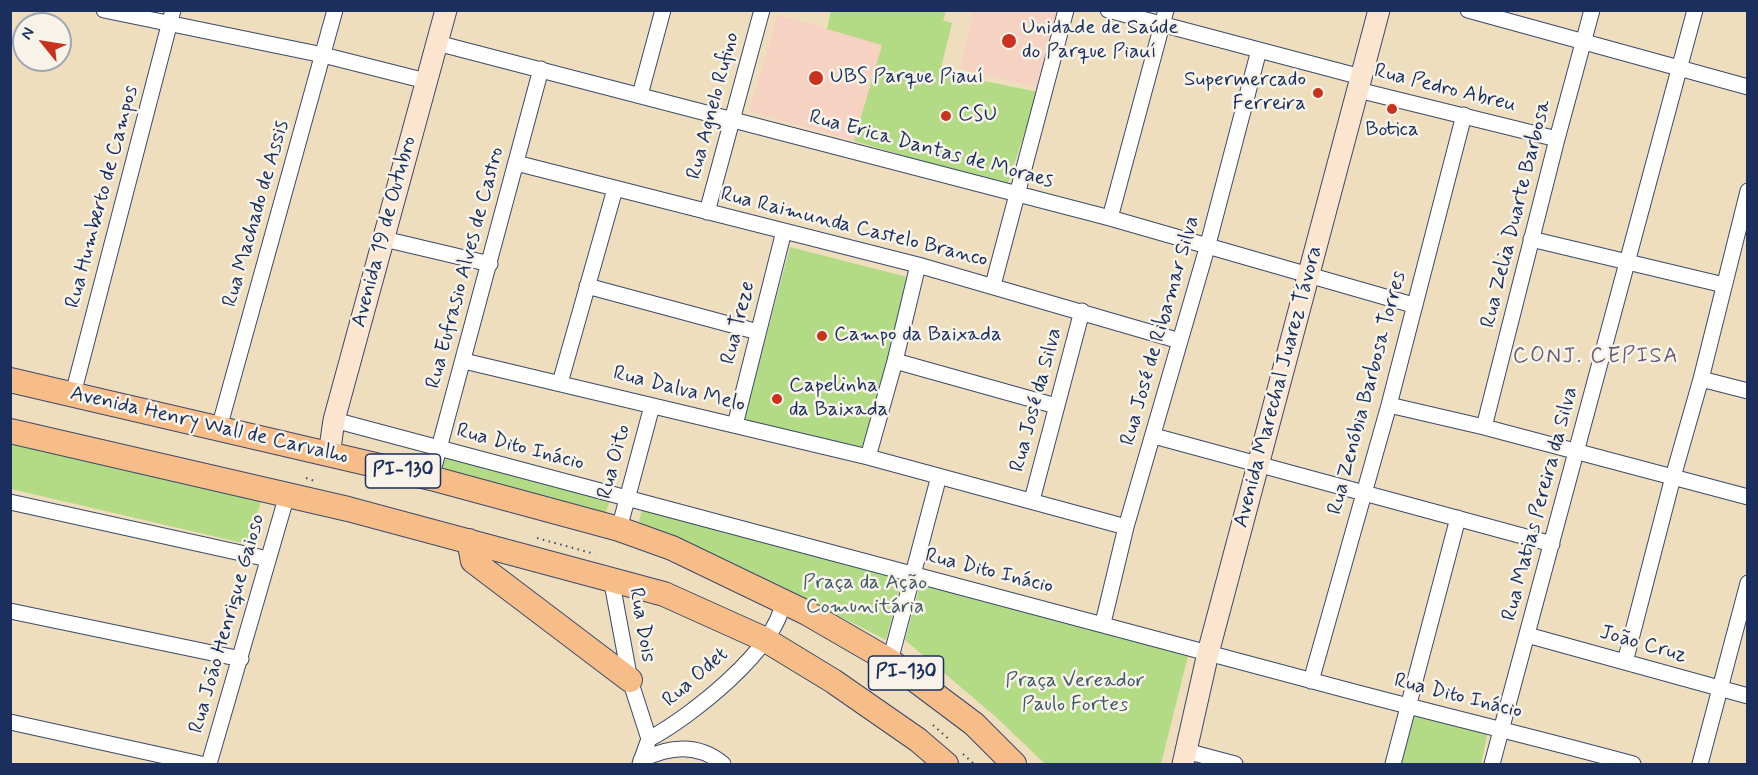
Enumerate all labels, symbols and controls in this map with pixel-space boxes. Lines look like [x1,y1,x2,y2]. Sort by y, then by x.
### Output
north arrow [12,12,72,72]
place label: Unidade de Saúde do Parque Piauí [1022,16,1179,66]
text: N [16,24,39,44]
street label: Rua Agnelo Rufino [682,30,746,182]
marker: Unidade de Saúde do Parque Piauí [1000,32,1018,50]
street label: Rua Pedro Abreu [1371,59,1519,119]
place label: UBS Parque Piauí [830,65,984,91]
place label: Supermercado Ferreira [1184,68,1306,118]
marker: UBS Parque Piauí [807,69,825,87]
street label: Rua Humberto de Campos [61,83,145,311]
marker: Supermercado Ferreira [1311,86,1325,100]
street label: Rua Zelia Duarte Barbosa [1476,97,1558,331]
marker: Botica [1385,102,1399,116]
place label: CSU [958,103,997,129]
street label: Rua Erica Dantas de Moraes [806,105,1056,195]
marker: CSU [939,109,953,123]
street label: Rua Machado de Assis [218,118,296,310]
place label: Botica [1365,118,1419,144]
street label: Avenida 19 de Outubro [347,134,423,330]
street label: Rua Eufrasio Alves de Castro [422,144,510,392]
street label: Rua Raimunda Castelo Branco [718,183,990,273]
street label: Rua José de Ribamar Silva [1116,213,1206,449]
street label: Avenida Marechal Juarez Távora [1229,243,1329,531]
street label: Rua Zenóbia Barbosa Torres [1323,268,1413,518]
street label: Rua Treze [717,279,761,367]
place label: Campo da Baixada [834,323,1002,349]
street label: Rua José da Silva [1006,325,1068,475]
marker: Campo da Baixada [815,329,829,343]
district label: CONJ. CEPISA [1513,344,1679,370]
street label: Rua Dalva Melo [610,361,748,419]
place label: Capelinha da Baixada [789,374,888,424]
street label: Avenida Henry Wall de Carvalho [68,382,350,470]
street label: Rua Matias Pereira da Silva [1498,384,1584,624]
marker: Capelinha da Baixada [770,392,784,406]
street label: Rua Dito Inácio [453,419,587,477]
street label: Rua Oito [593,422,637,502]
road number: PI-130 [366,454,440,488]
street label: Rua João Henrique Gaioso [185,512,271,736]
street label: Rua Dito Inácio [922,544,1056,600]
park label: Praça da Ação Comunitária [803,571,927,621]
street label: Rua Dois [622,586,660,664]
street label: João Cruz [1597,621,1689,669]
street label: Rua Odet [658,643,734,713]
road number: PI-130 [868,656,944,690]
park label: Praça Vereador Paulo Fortes [1005,669,1145,719]
street label: Rua Dito Inácio [1391,669,1525,725]

